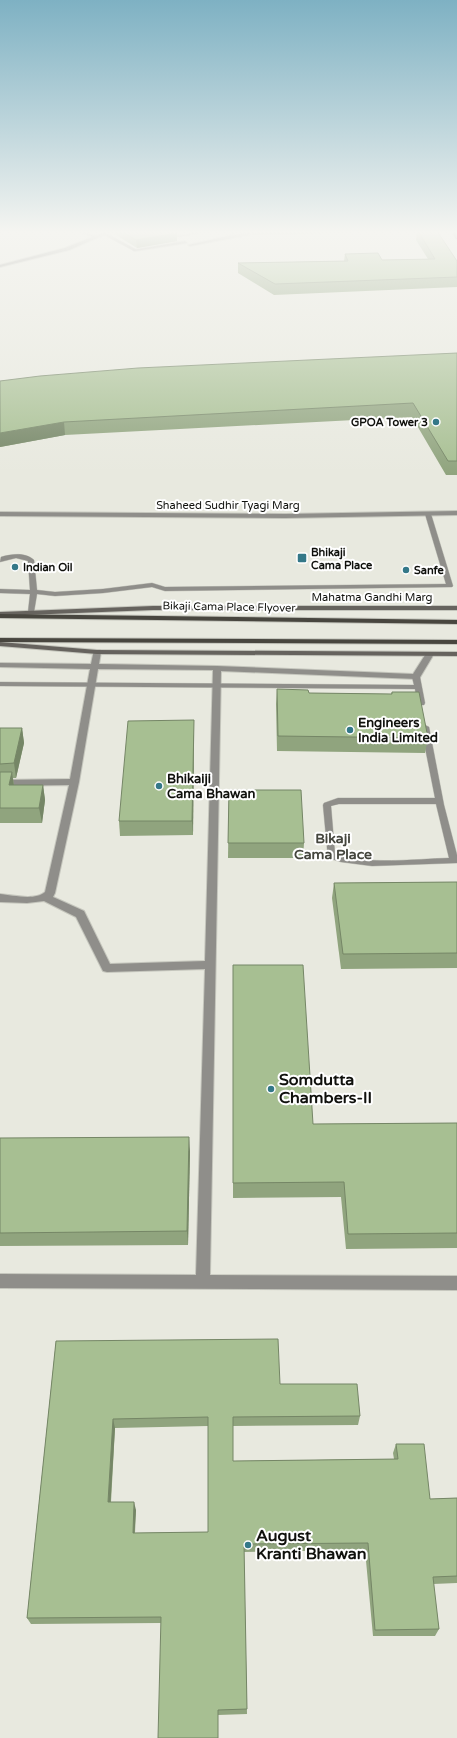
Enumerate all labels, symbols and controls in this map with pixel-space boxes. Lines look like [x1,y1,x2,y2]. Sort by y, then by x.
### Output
place label: GPOA Tower 3 [351,416,428,429]
marker: GPOA Tower 3 [431,417,441,427]
street label: Shaheed Sudhir Tyagi Marg [156,499,300,512]
place label: Bhikaji Cama Place [311,546,373,572]
marker: Bhikaji Cama Place [296,552,308,564]
place label: Indian Oil [23,561,73,574]
marker: Indian Oil [10,562,20,572]
place label: Sanfe [414,564,444,577]
marker: Sanfe [401,565,411,575]
street label: Mahatma Gandhi Marg [311,591,433,604]
street label: Bikaji Cama Place Flyover [162,599,296,615]
place label: Engineers India Limited [358,715,438,746]
marker: Engineers India Limited [345,725,355,735]
place label: Bhikaiji Cama Bhawan [167,771,256,802]
marker: Bhikaiji Cama Bhawan [154,781,164,791]
district label: Bikaji Cama Place [294,830,372,863]
place label: Somdutta Chambers-II [279,1070,372,1108]
marker: Somdutta Chambers-II [266,1084,276,1094]
place label: August Kranti Bhawan [256,1526,367,1564]
marker: August Kranti Bhawan [243,1540,253,1550]

